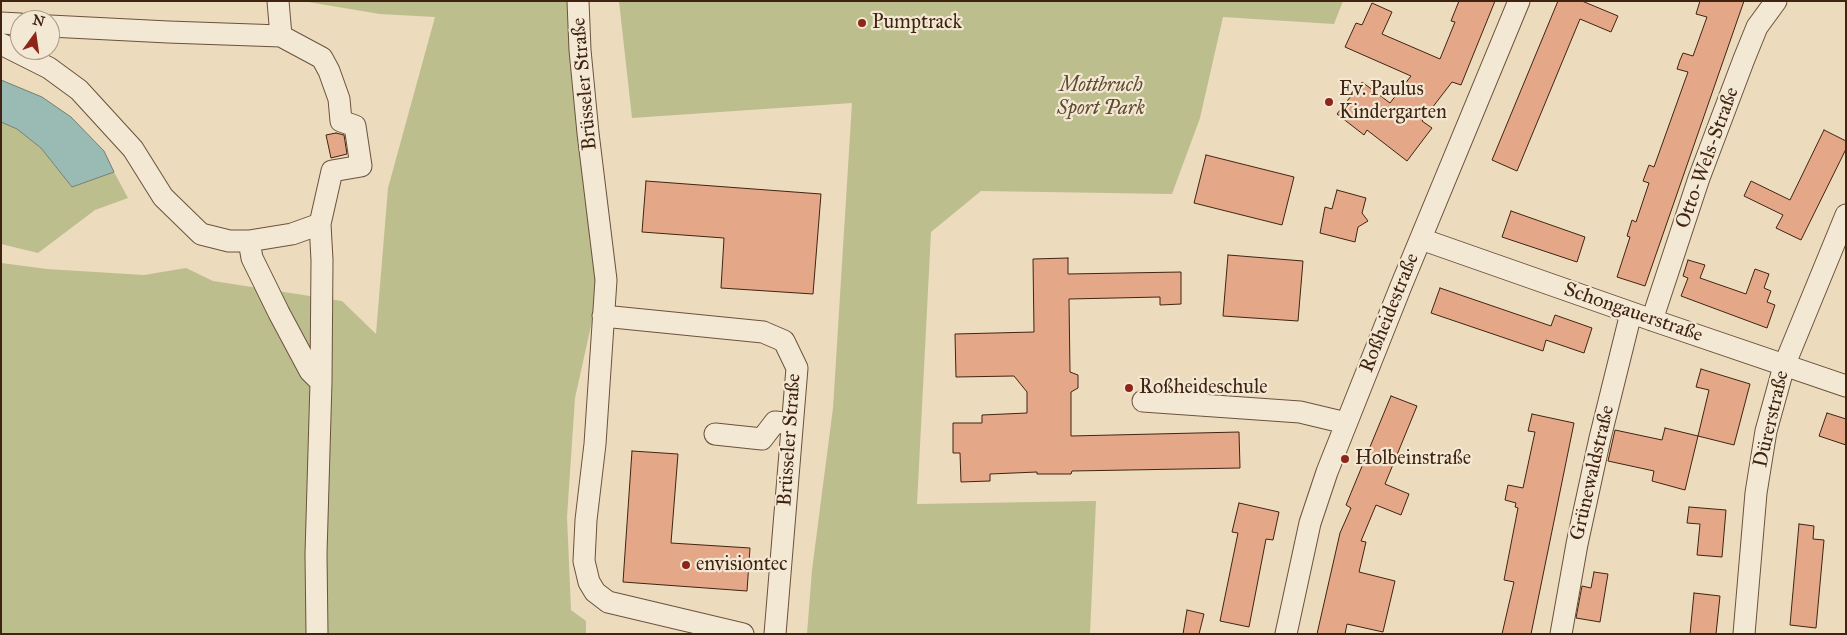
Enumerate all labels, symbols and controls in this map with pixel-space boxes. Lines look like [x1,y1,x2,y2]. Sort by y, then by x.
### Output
north arrow [10,10,60,60]
text: N [31,11,46,31]
place label: Pumptrack [872,11,962,35]
street label: Brüsseler Straße [567,17,603,151]
marker: Pumptrack [856,17,868,29]
park label: Mottbruch Sport Park [1057,74,1145,121]
place label: Ev. Paulus Kindergarten [1339,78,1447,125]
street label: Otto-Wels-Straße [1671,84,1745,232]
marker: Ev. Paulus Kindergarten [1323,96,1335,108]
street label: Roßheidestraße [1355,250,1425,376]
street label: Schongauerstraße [1560,278,1706,348]
street label: Dürerstraße [1749,368,1795,470]
street label: Brüsseler Straße [773,373,807,507]
place label: Roßheideschule [1139,376,1268,400]
marker: Roßheideschule [1123,382,1135,394]
street label: Grünewaldstraße [1566,403,1620,543]
place label: Holbeinstraße [1355,447,1471,471]
marker: Holbeinstraße [1339,453,1351,465]
place label: envisiontec [696,553,788,577]
marker: envisiontec [680,559,692,571]

